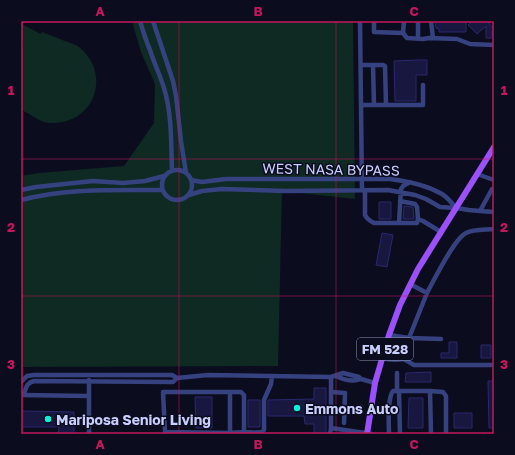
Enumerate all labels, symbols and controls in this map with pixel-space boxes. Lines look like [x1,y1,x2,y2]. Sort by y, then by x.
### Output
text: A [95,3,105,19]
text: B [253,3,263,19]
text: C [409,3,419,19]
text: 1 [8,82,15,98]
text: 1 [501,82,508,98]
street label: WEST NASA BYPASS [262,159,400,179]
text: 2 [7,219,15,235]
text: 2 [500,219,508,235]
road number: FM 528 [357,338,413,360]
text: 3 [7,356,15,372]
text: 3 [500,356,508,372]
place label: Emmons Auto [305,400,399,417]
marker: Emmons Auto [292,403,302,413]
place label: Mariposa Senior Living [56,411,211,428]
marker: Mariposa Senior Living [43,414,53,424]
text: A [95,436,105,452]
text: B [253,436,263,452]
text: C [409,436,419,452]

